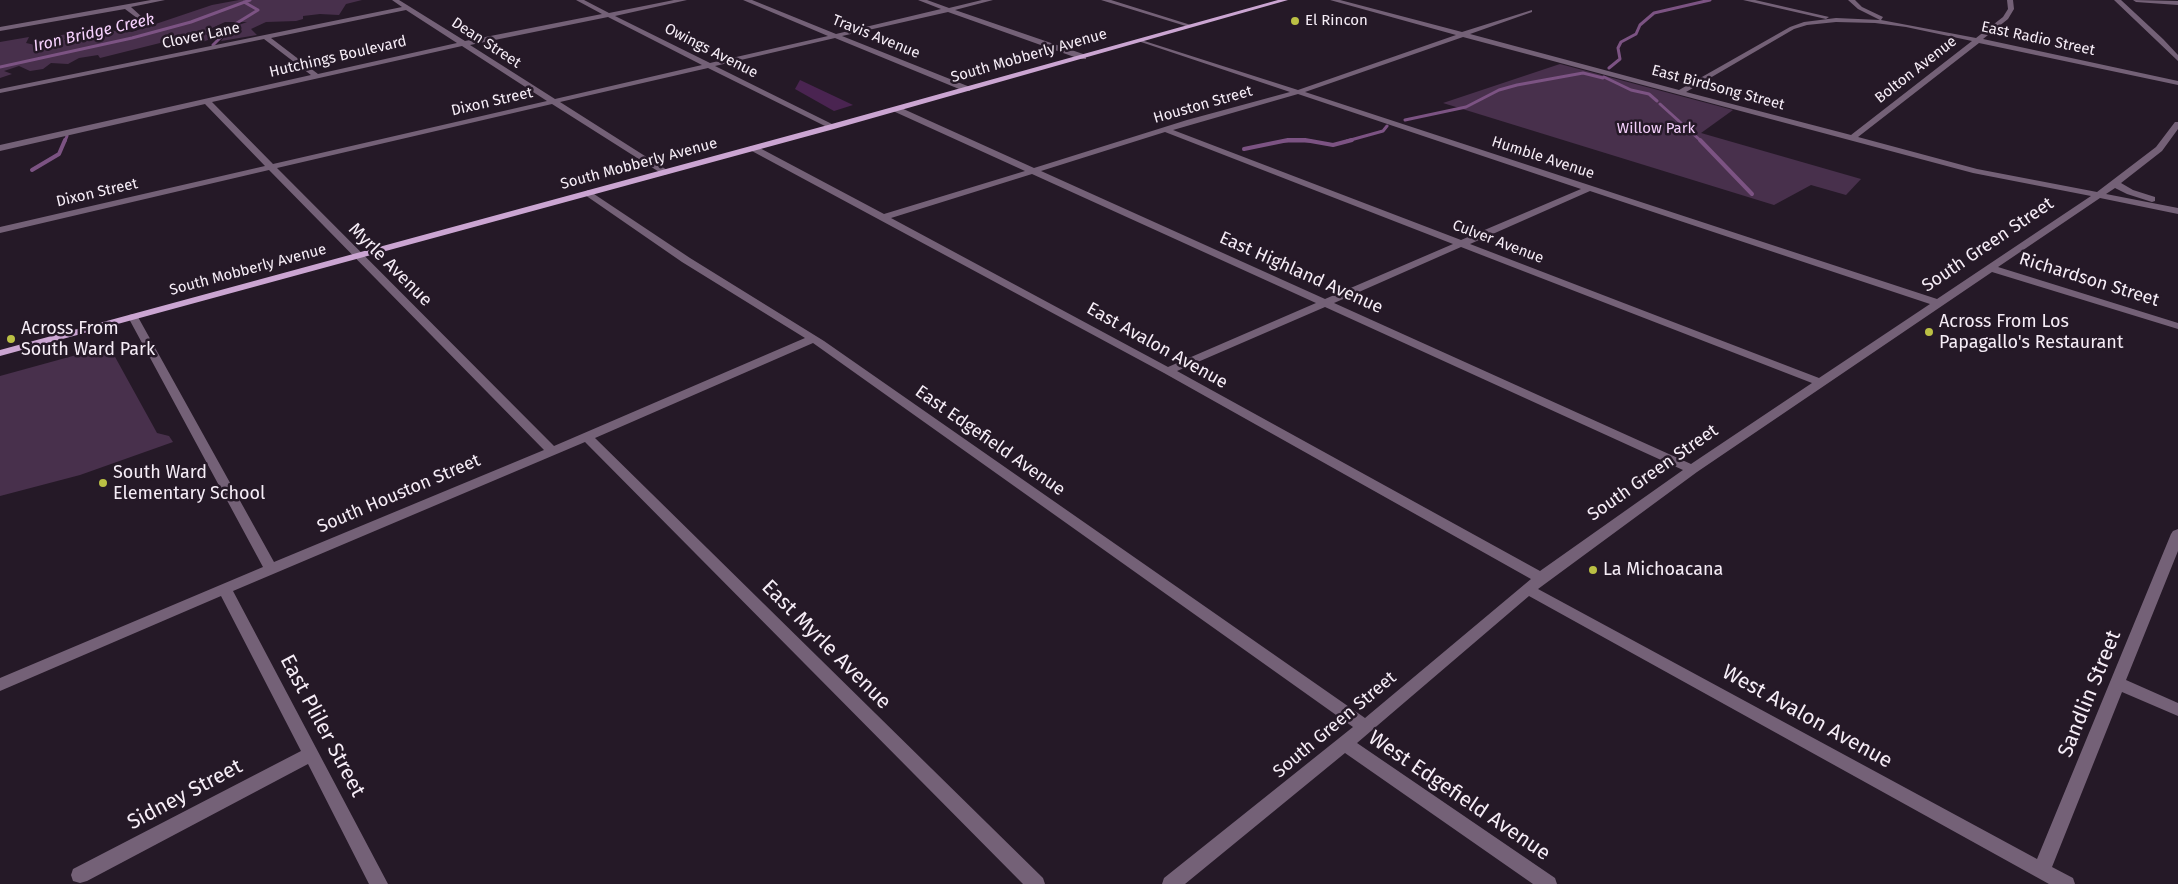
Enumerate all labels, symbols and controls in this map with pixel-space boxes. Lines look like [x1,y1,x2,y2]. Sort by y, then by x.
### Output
water label: Iron Bridge Creek [32,10,156,56]
street label: Travis Avenue [830,11,922,63]
place label: El Rincon [1305,12,1368,30]
street label: Dean Street [448,14,524,72]
marker: El Rincon [1289,15,1301,27]
street label: East Radio Street [1979,18,2097,60]
street label: Clover Lane [161,19,241,53]
street label: Owings Avenue [661,20,761,82]
street label: South Mobberly Avenue [949,25,1109,87]
street label: Hutchings Boulevard [268,32,408,82]
street label: Bolton Avenue [1872,33,1960,107]
street label: East Birdsong Street [1650,62,1786,114]
street label: Houston Street [1151,82,1255,128]
street label: Dixon Street [449,84,535,120]
park label: Willow Park [1617,120,1695,138]
street label: Humble Avenue [1489,133,1597,183]
street label: South Mobberly Avenue [559,134,719,194]
street label: Dixon Street [54,175,140,211]
street label: South Green Street [1918,193,2058,297]
street label: Culver Avenue [1450,216,1546,268]
street label: Myrle Avenue [344,219,436,311]
street label: East Highland Avenue [1216,227,1386,319]
street label: South Mobberly Avenue [168,240,328,300]
street label: Richardson Street [2016,248,2162,312]
street label: East Avalon Avenue [1083,298,1231,394]
place label: Across From Los Papagallo's Restaurant [1939,311,2123,354]
place label: Across From South Ward Park [21,318,155,360]
marker: Across From Los Papagallo's Restaurant [1923,326,1935,338]
marker: Across From South Ward Park [5,333,17,345]
street label: East Edgefield Avenue [911,381,1069,501]
street label: South Green Street [1584,420,1722,526]
street label: South Houston Street [314,450,484,538]
place label: South Ward Elementary School [113,462,265,504]
marker: South Ward Elementary School [97,477,109,489]
place label: La Michoacana [1603,559,1723,581]
marker: La Michoacana [1587,564,1599,576]
street label: East Myrle Avenue [756,575,896,715]
street label: Sandlin Street [2053,627,2127,761]
street label: East Pliler Street [274,651,370,801]
street label: West Avalon Avenue [1718,660,1896,774]
street label: South Green Street [1269,667,1401,783]
street label: West Edgefield Avenue [1363,726,1555,866]
street label: Sidney Street [123,754,247,836]

